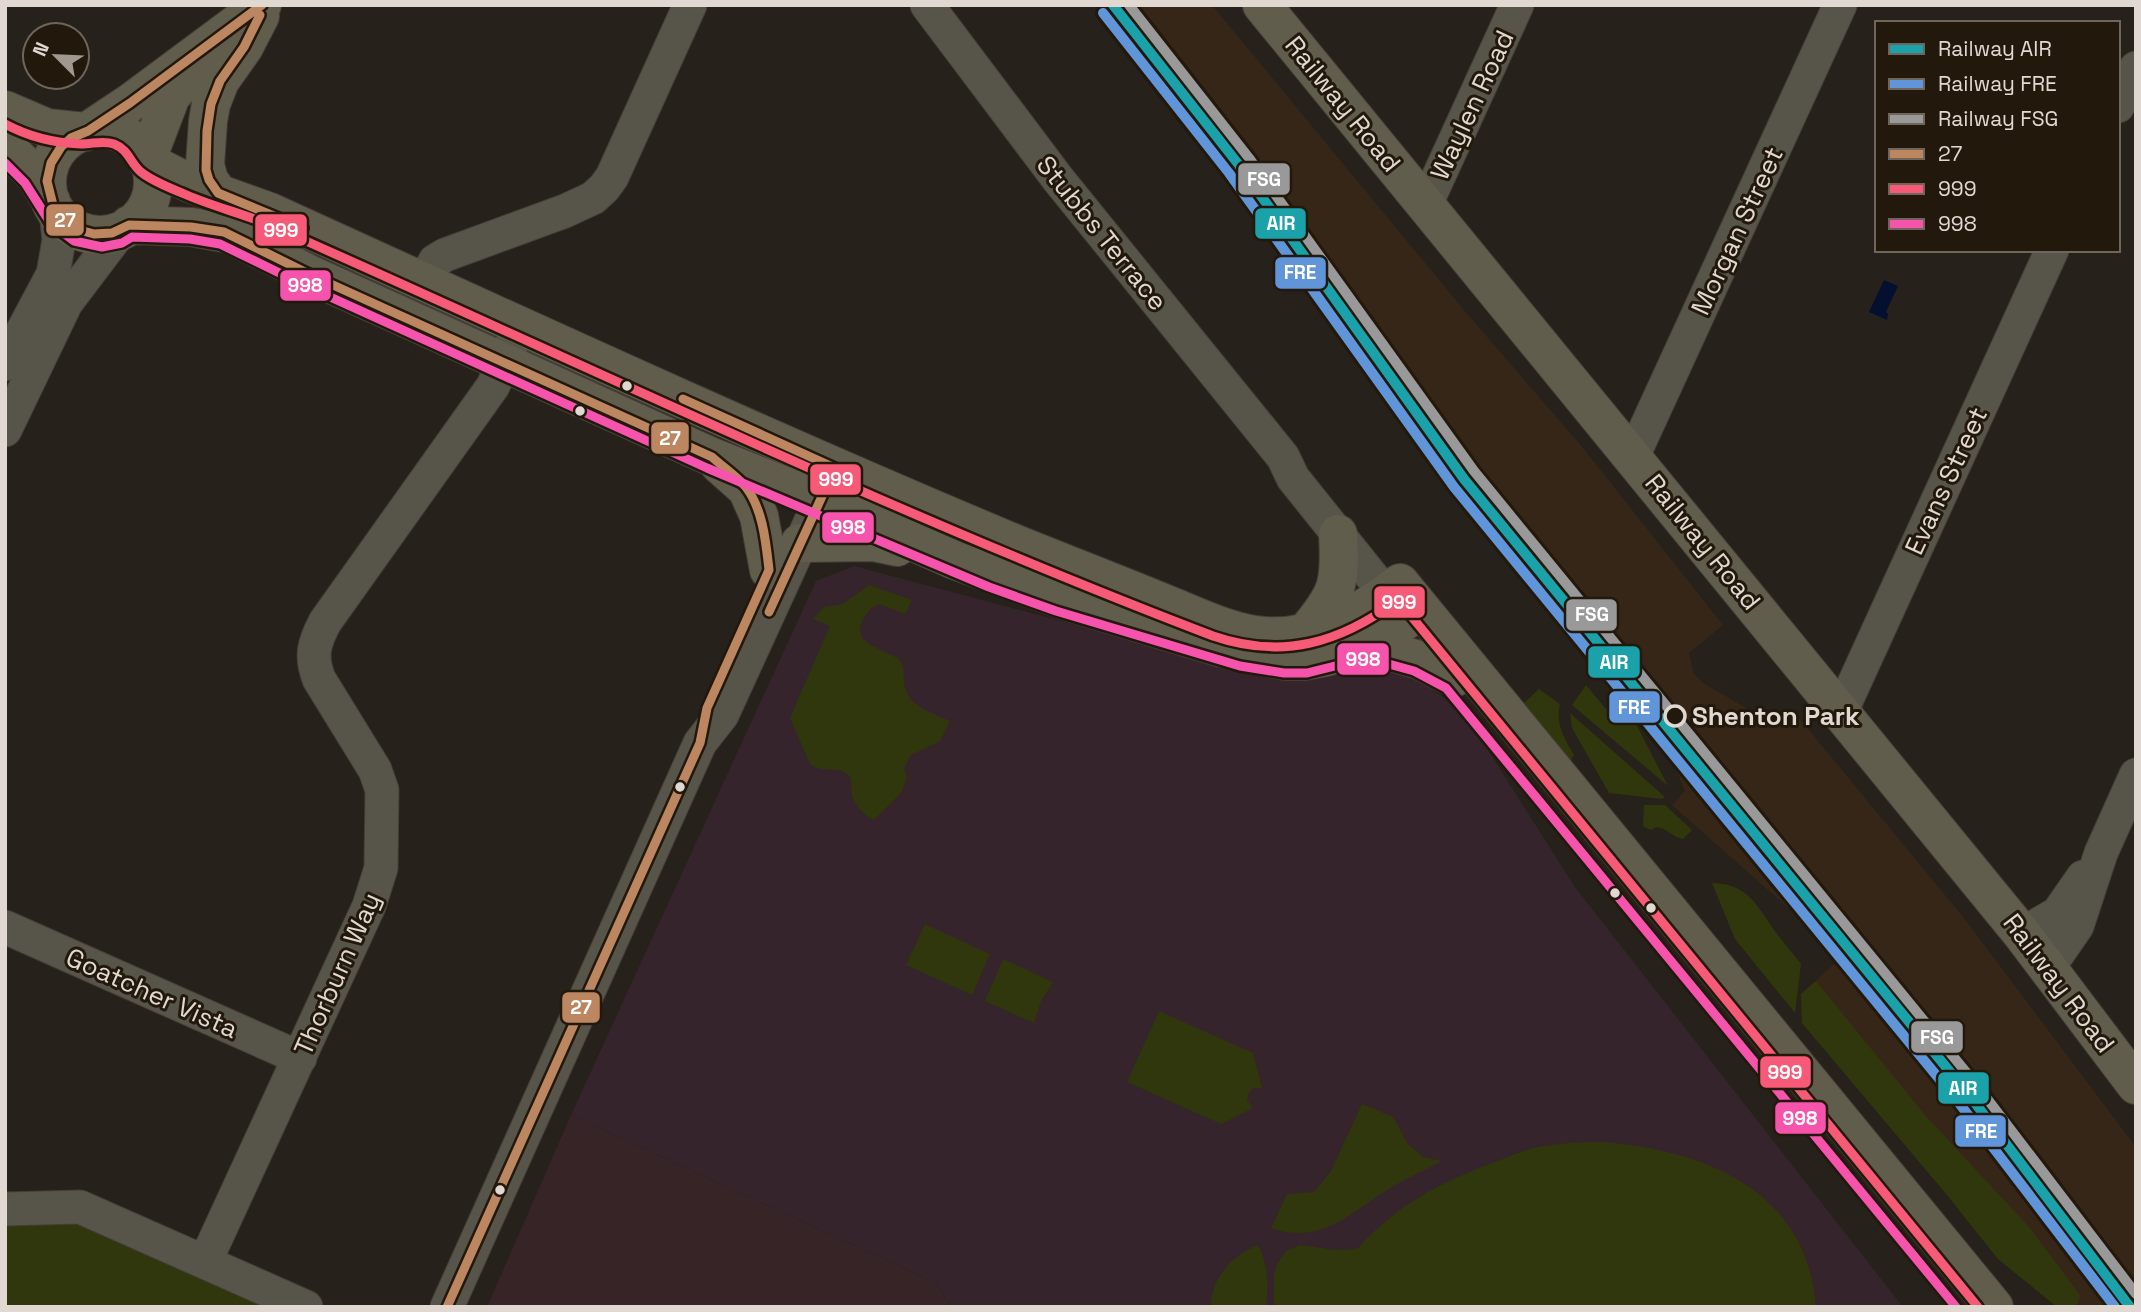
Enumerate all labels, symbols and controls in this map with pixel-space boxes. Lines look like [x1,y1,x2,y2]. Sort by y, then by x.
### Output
north arrow [21,21,91,91]
legend [1875,21,2120,252]
street label: Waylen Road [1423,25,1521,185]
street label: Railway Road [1278,29,1408,179]
text: Railway AIR [1938,35,2052,62]
text: N [27,38,55,60]
text: Railway FRE [1938,70,2057,97]
text: Railway FSG [1938,105,2058,132]
text: 27 [1938,140,1962,167]
street label: Morgan Street [1683,142,1791,320]
street label: Stubbs Terrace [1029,149,1175,317]
line badge: FSG [1237,162,1291,196]
text: FSG [1247,167,1281,192]
text: 999 [1938,175,1977,202]
line badge: 27 [45,203,85,237]
line badge: AIR [1254,207,1307,240]
text: 27 [54,208,76,233]
text: 998 [1938,210,1977,237]
text: AIR [1266,211,1296,236]
line badge: 999 [254,213,308,247]
text: 999 [263,218,299,243]
line badge: FRE [1274,256,1327,290]
text: FRE [1284,260,1316,285]
line badge: 998 [279,269,332,302]
text: 998 [288,273,322,298]
unlabelled marker [620,379,634,393]
street label: Evans Street [1897,402,1995,560]
unlabelled marker [573,404,587,418]
line badge: 27 [650,421,690,455]
text: 27 [659,426,681,451]
line badge: 999 [809,463,862,496]
text: 999 [818,467,854,492]
street label: Railway Road [1638,467,1768,617]
line badge: 998 [821,511,875,544]
text: 998 [831,515,865,540]
line badge: 999 [1373,585,1426,619]
text: 999 [1381,590,1417,615]
line badge: FSG [1565,598,1618,632]
text: FSG [1575,602,1609,627]
line badge: 998 [1336,642,1390,676]
line badge: AIR [1587,645,1641,679]
text: 998 [1346,647,1380,672]
text: AIR [1599,650,1629,675]
line badge: FRE [1608,690,1661,724]
text: FRE [1618,695,1650,720]
place label: Shenton Park [1692,699,1860,733]
marker: Shenton Park [1664,705,1686,727]
unlabelled marker [673,780,687,794]
unlabelled marker [1608,886,1622,900]
street label: Thorburn Way [286,887,388,1061]
unlabelled marker [1644,901,1658,915]
street label: Railway Road [1996,907,2122,1059]
street label: Goatcher Vista [61,940,243,1046]
line badge: 27 [561,991,601,1024]
text: 27 [570,995,592,1020]
line badge: FSG [1910,1020,1964,1054]
text: FSG [1920,1025,1954,1050]
line badge: 999 [1759,1055,1812,1089]
text: 999 [1767,1060,1803,1085]
line badge: AIR [1937,1071,1990,1105]
text: AIR [1948,1076,1978,1101]
line badge: 998 [1774,1101,1827,1135]
text: 998 [1783,1106,1817,1131]
line badge: FRE [1954,1114,2007,1148]
text: FRE [1965,1119,1997,1144]
unlabelled marker [493,1183,507,1197]

